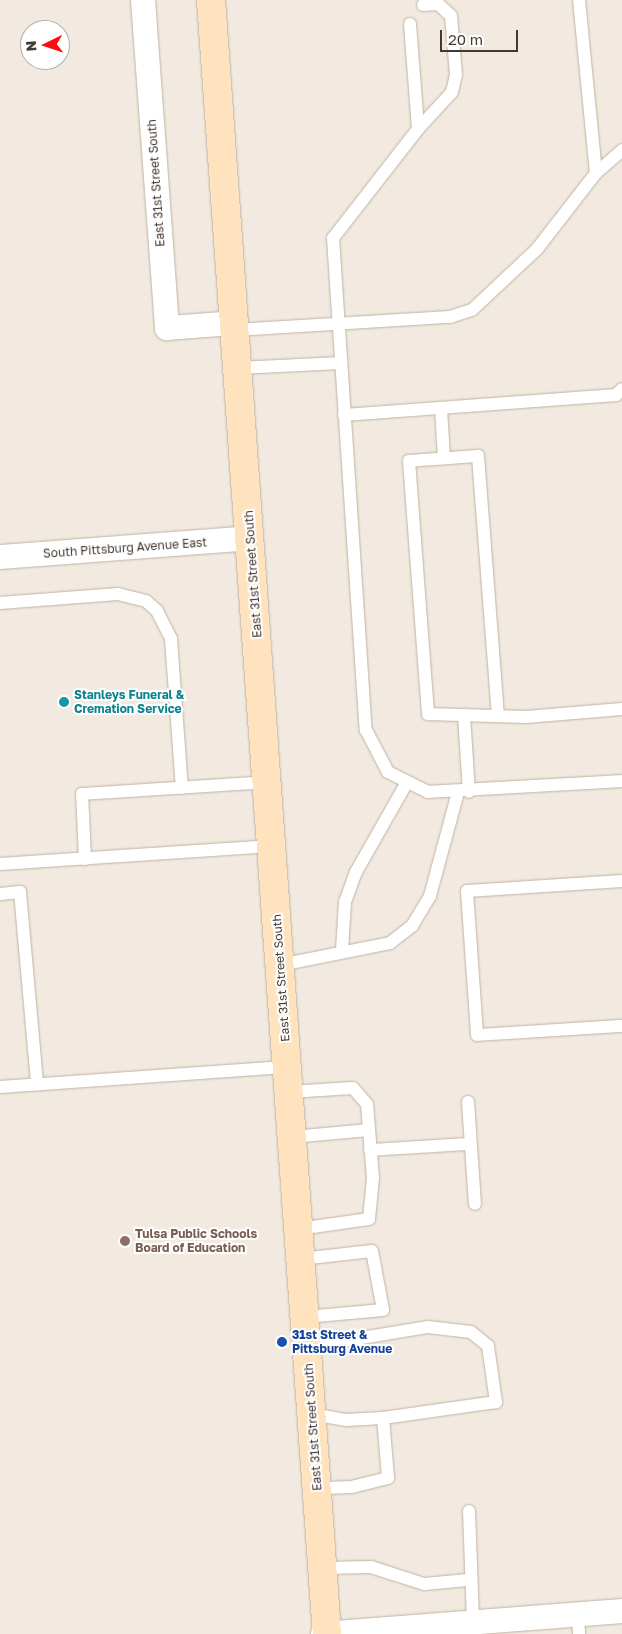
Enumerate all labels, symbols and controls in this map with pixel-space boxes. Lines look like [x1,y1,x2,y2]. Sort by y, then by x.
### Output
north arrow [20,20,70,70]
scale bar [442,20,520,52]
text: 20 m [448,30,483,48]
text: N [22,40,39,52]
street label: East 31st Street South [144,119,168,247]
street label: East 31st Street South [241,510,265,638]
street label: South Pittsburg Avenue East [43,535,207,561]
place label: Stanleys Funeral & Cremation Service [74,688,184,716]
marker: Stanleys Funeral & Cremation Service [58,696,70,708]
street label: East 31st Street South [269,914,293,1042]
place label: Tulsa Public Schools Board of Education [135,1227,257,1255]
marker: Tulsa Public Schools Board of Education [119,1235,131,1247]
place label: 31st Street & Pittsburg Avenue [292,1328,392,1356]
marker: 31st Street & Pittsburg Avenue [276,1336,288,1348]
street label: East 31st Street South [301,1363,325,1491]

